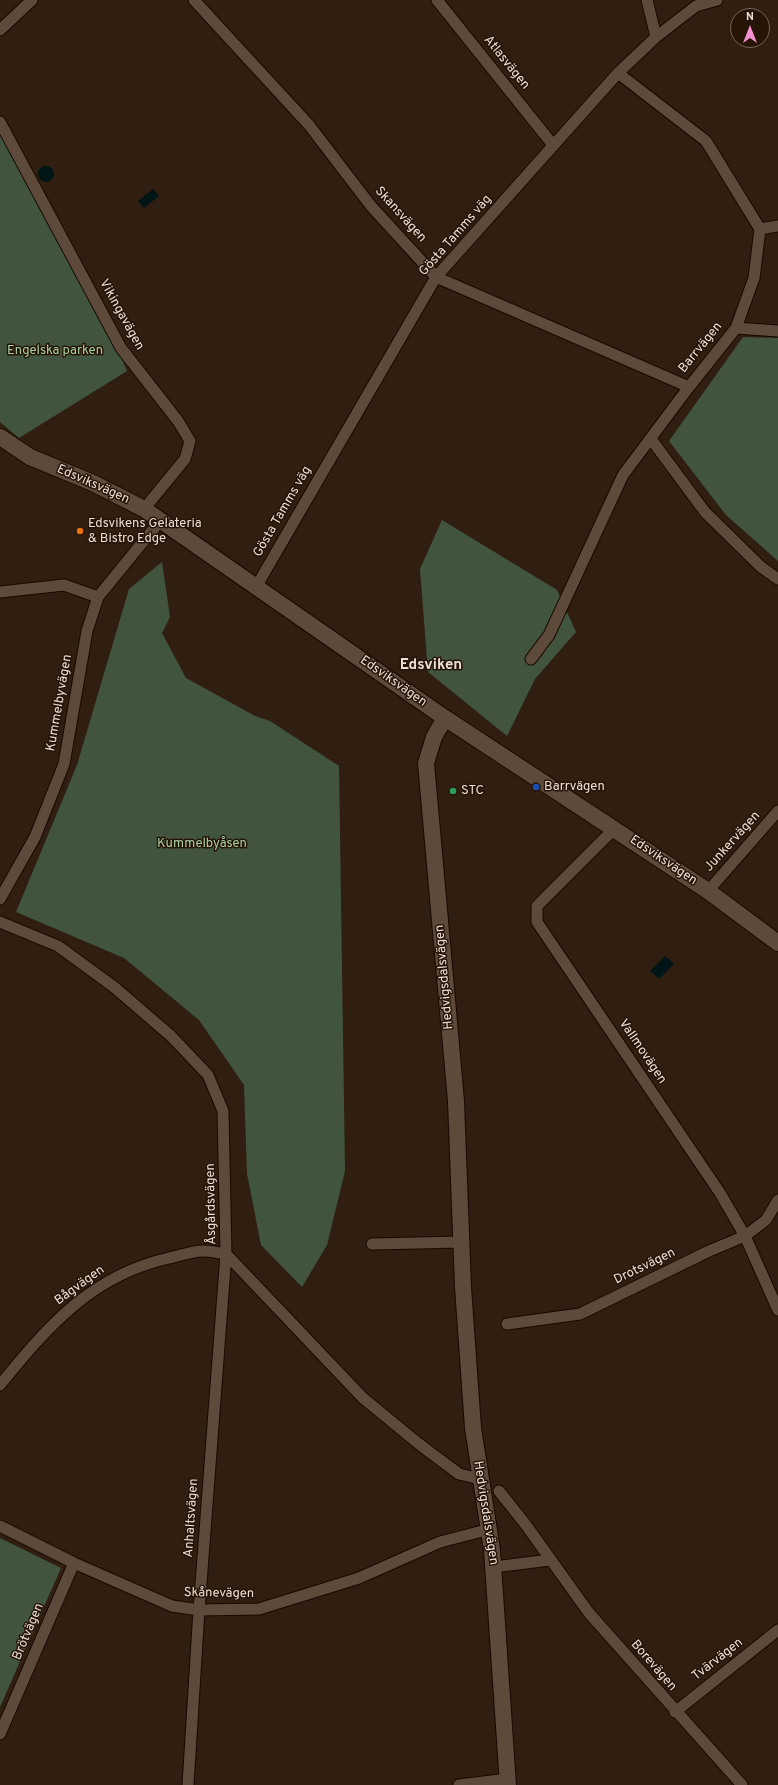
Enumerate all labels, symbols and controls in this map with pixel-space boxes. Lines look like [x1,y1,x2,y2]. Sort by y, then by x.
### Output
north arrow [730,8,770,48]
text: N [746,10,754,24]
street label: Atlasvägen [480,33,532,93]
street label: Skansvägen [371,184,429,246]
street label: Gösta Tamms väg [417,192,495,280]
street label: Vikingavägen [95,277,147,353]
street label: Barrvägen [676,319,726,377]
park label: Engelska parken [7,343,103,359]
street label: Edsviksvägen [54,462,132,508]
street label: Gösta Tamms väg [251,464,315,560]
place label: Edsvikens Gelateria & Bistro Edge [88,516,202,547]
marker: Edsvikens Gelateria & Bistro Edge [75,526,85,536]
street label: Kummelbyvägen [44,653,76,753]
street label: Edsviksvägen [357,653,429,711]
district label: Edsviken [400,657,462,675]
place label: Barrvägen [544,779,605,795]
marker: Barrvägen [531,782,541,792]
place label: STC [461,783,484,799]
marker: STC [448,786,458,796]
street label: Junkervägen [702,809,764,875]
street label: Edsviksvägen [626,833,700,889]
park label: Kummelbyåsen [157,836,247,852]
street label: Hedvigsdalsvägen [433,924,457,1030]
street label: Vallmovägen [615,1017,669,1087]
street label: Åsgårdsvägen [203,1163,221,1245]
street label: Drotsvägen [612,1245,678,1289]
street label: Bågvägen [52,1263,108,1309]
street label: Hedvigsdalsvägen [469,1460,501,1566]
street label: Anhaltsvägen [181,1478,203,1558]
street label: Skånevägen [184,1586,254,1602]
street label: Brötvägen [10,1601,48,1663]
street label: Tvärvägen [689,1635,747,1685]
street label: Borevägen [627,1637,679,1695]

